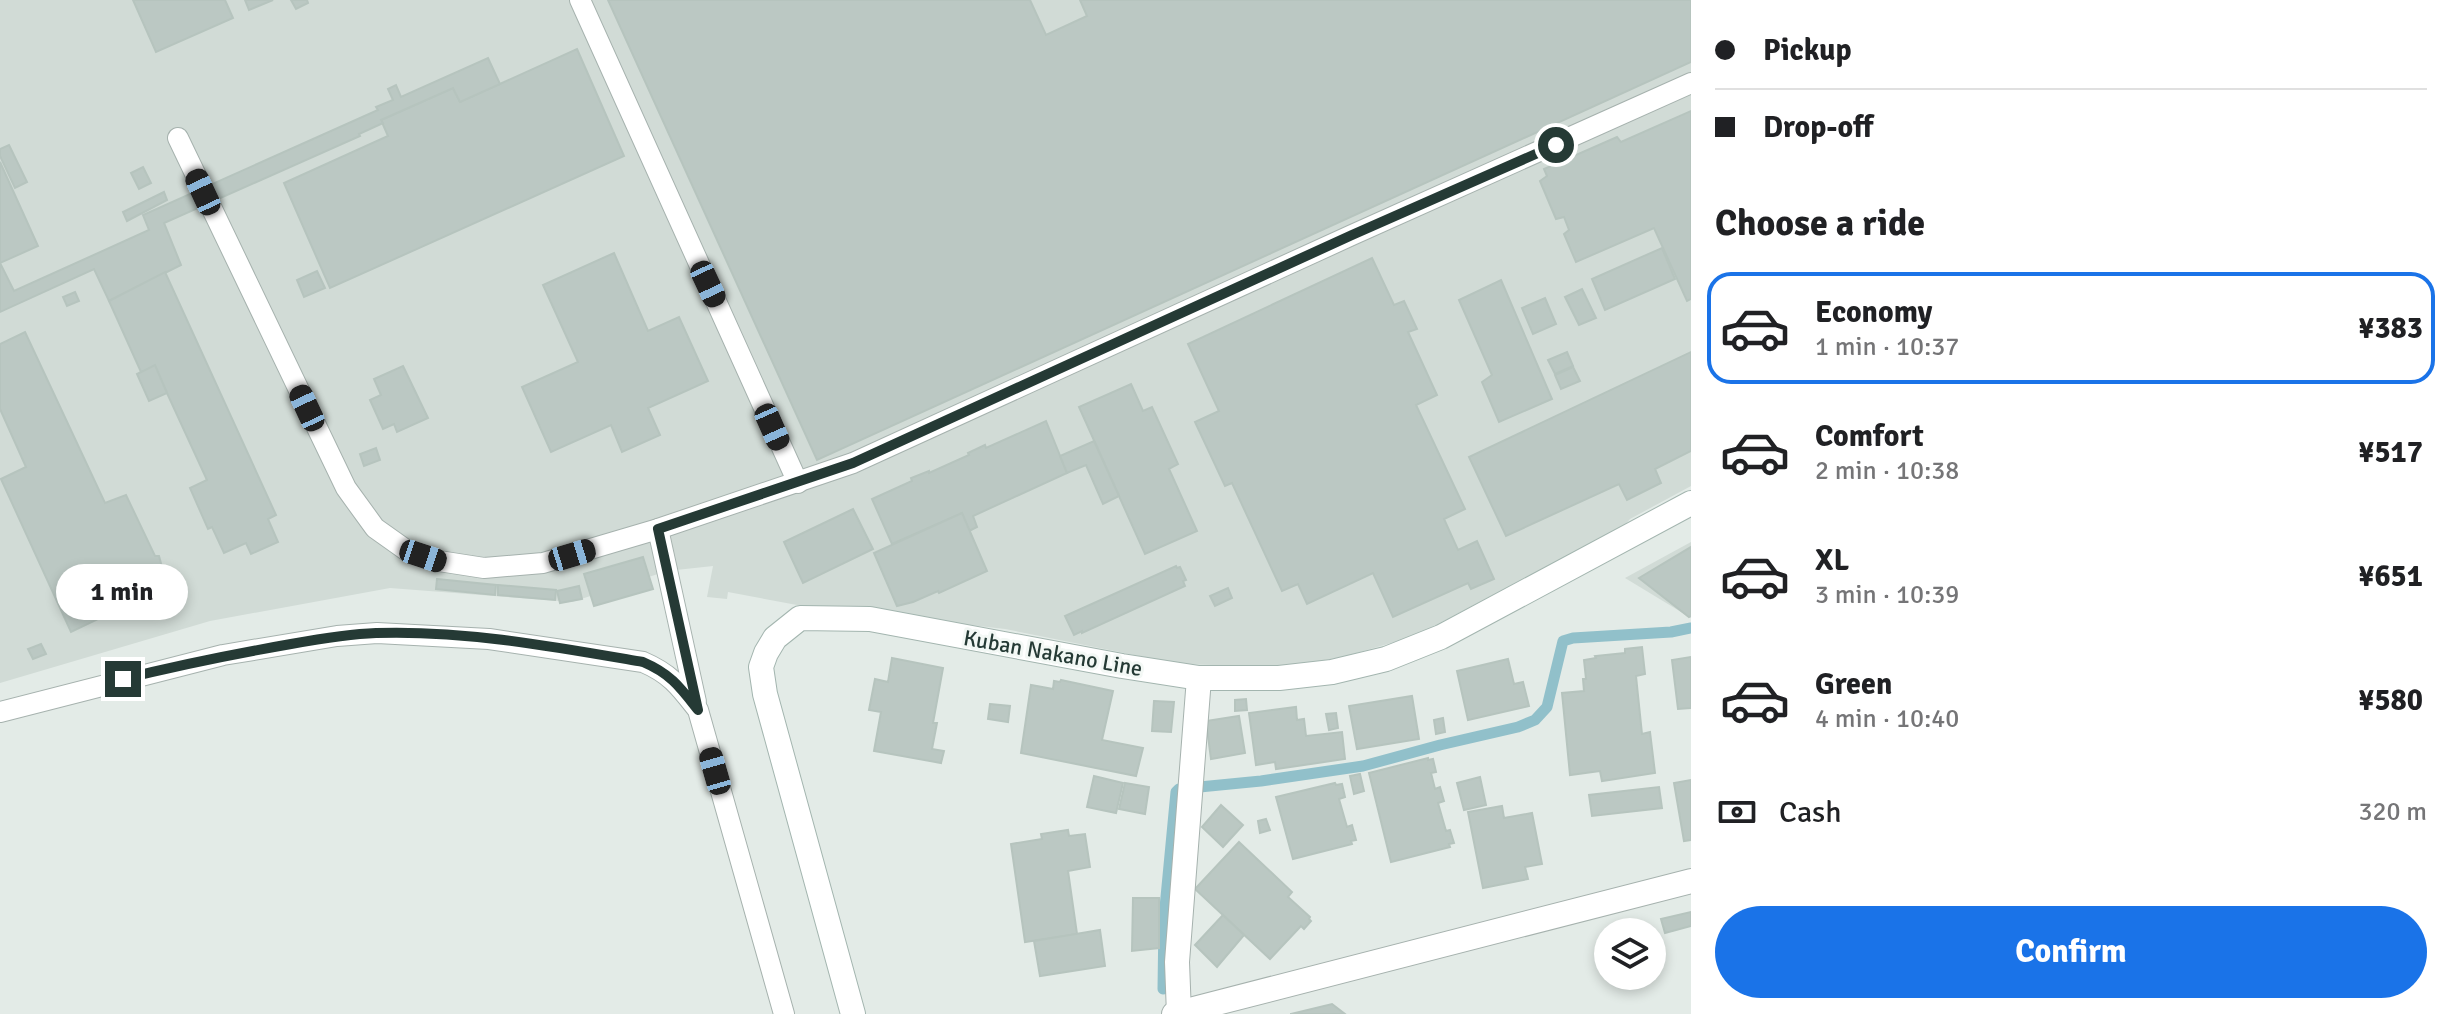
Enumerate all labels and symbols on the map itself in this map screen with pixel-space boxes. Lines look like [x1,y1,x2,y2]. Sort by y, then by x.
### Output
route start [1538,127,1574,163]
car [182,165,224,219]
car [687,257,729,311]
car [286,381,328,435]
car [751,400,793,454]
car [396,537,450,575]
car [546,537,598,573]
callout: 1 min [57,563,189,619]
street label: Kuban Nakano Line [962,624,1144,682]
route end [105,661,141,697]
car [697,745,733,797]

